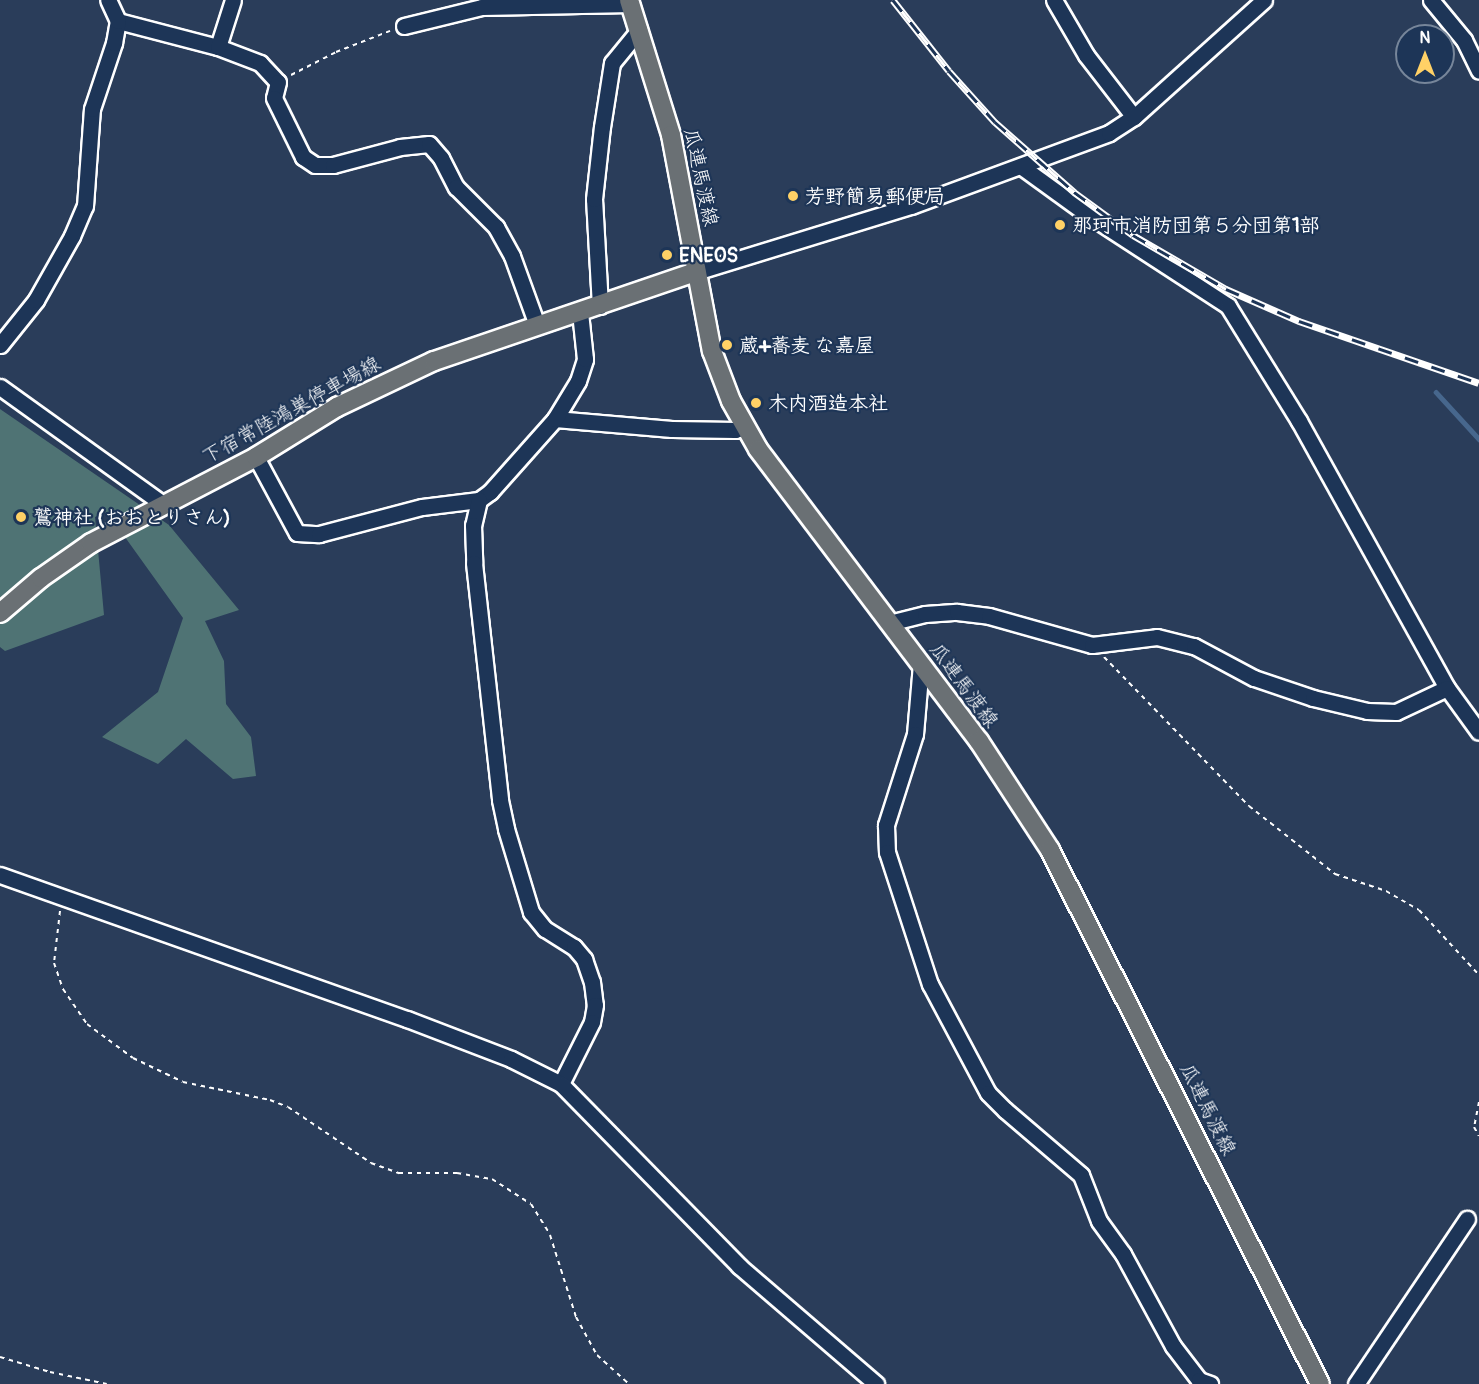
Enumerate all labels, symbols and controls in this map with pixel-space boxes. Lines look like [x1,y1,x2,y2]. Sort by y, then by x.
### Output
north arrow [1395,24,1455,84]
text: N [1420,28,1430,48]
street label: 瓜連馬渡線 [679,126,723,228]
place label: 芳野簡易郵便局 [805,184,945,208]
marker: 芳野簡易郵便局 [786,189,800,203]
place label: 那珂市消防団第５分団第1部 [1072,213,1320,237]
marker: 那珂市消防団第５分団第1部 [1053,218,1067,232]
place label: ENEOS [679,243,738,267]
marker: ENEOS [660,248,674,262]
place label: 蔵+蕎麦 な嘉屋 [739,333,875,357]
marker: 蔵+蕎麦 な嘉屋 [720,338,734,352]
street label: 下宿常陸鴻巣停車場線 [198,351,384,469]
place label: 木内酒造本社 [768,391,888,415]
marker: 木内酒造本社 [749,396,763,410]
place label: 鷲神社 (おおとりさん) [33,505,231,529]
marker: 鷲神社 (おおとりさん) [14,510,28,524]
street label: 瓜連馬渡線 [924,638,1004,732]
street label: 瓜連馬渡線 [1175,1059,1241,1159]

